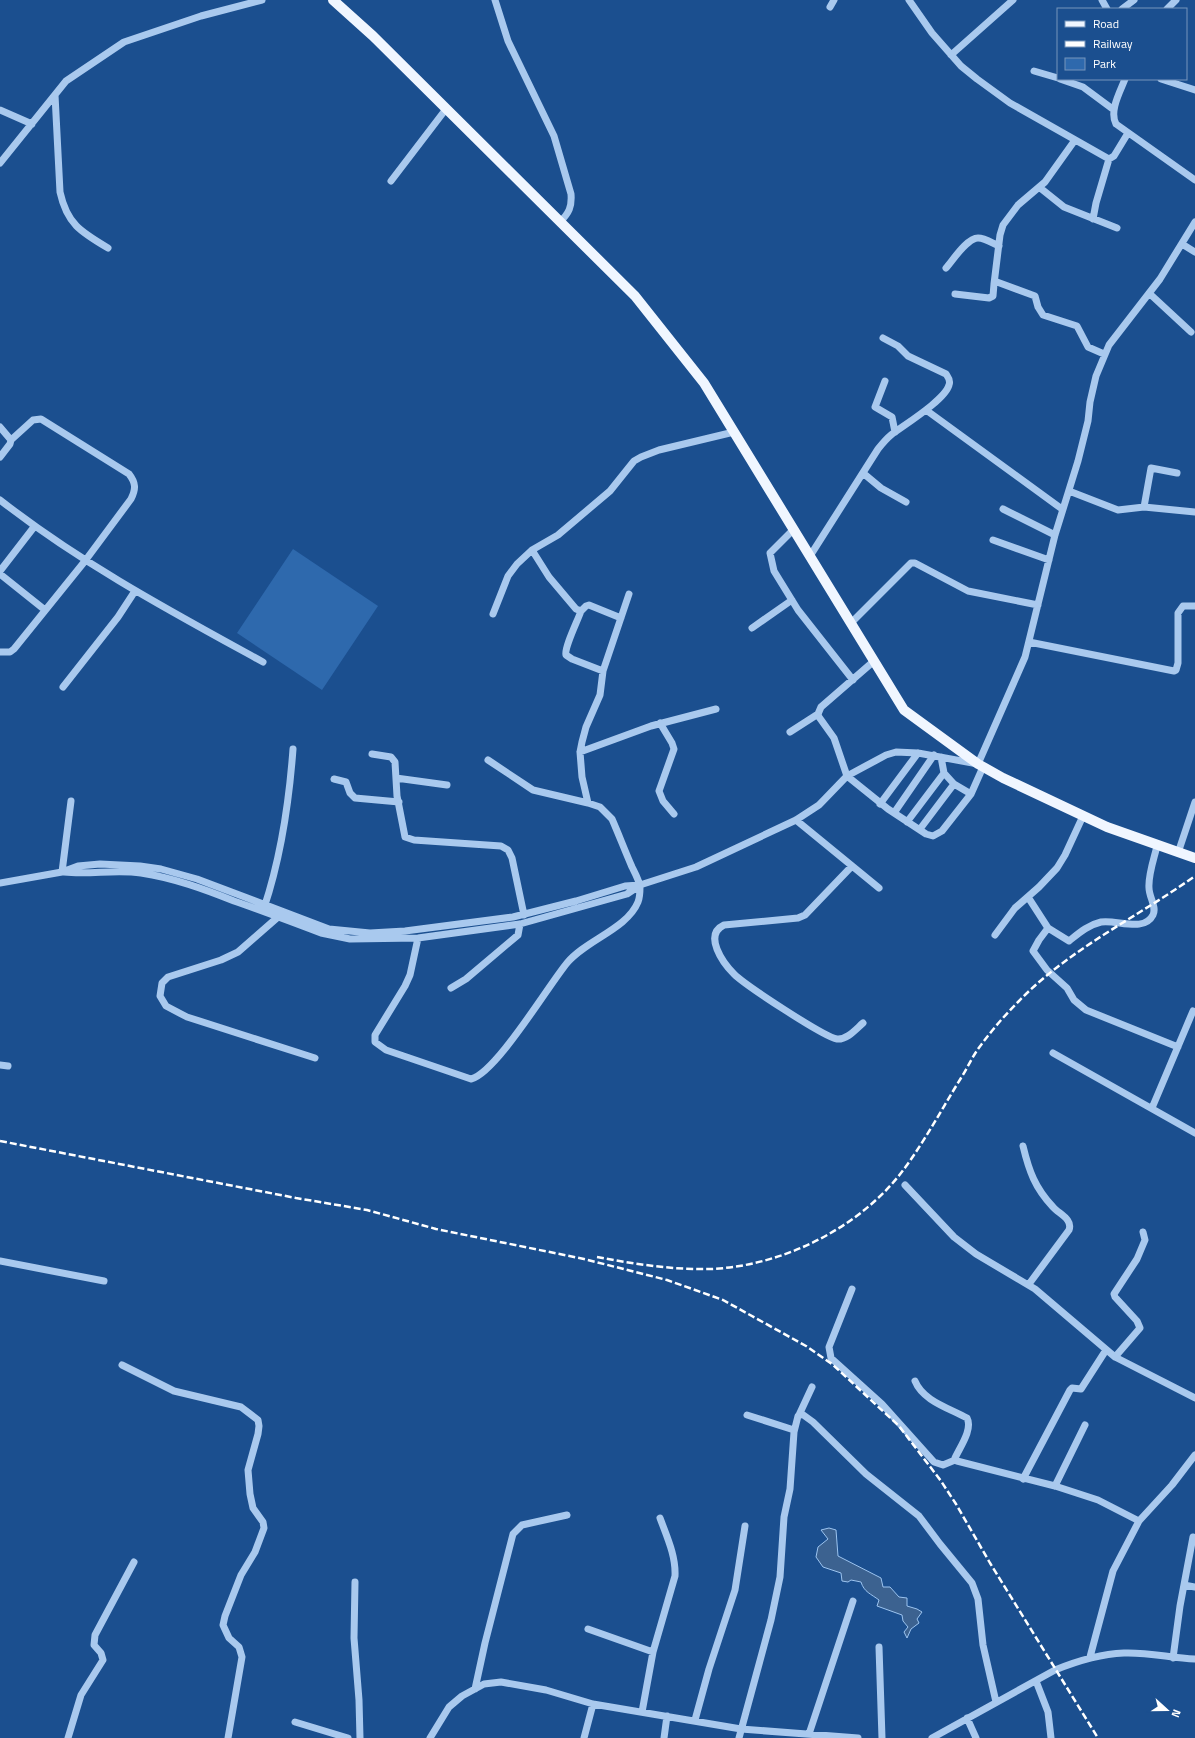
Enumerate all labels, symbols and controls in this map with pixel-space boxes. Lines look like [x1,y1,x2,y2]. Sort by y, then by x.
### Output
legend [1057,8,1187,80]
text: Road [1093,14,1119,33]
text: Railway [1093,34,1133,53]
text: Park [1093,54,1116,73]
north arrow [1147,1690,1187,1730]
text: N [1168,1707,1185,1720]

